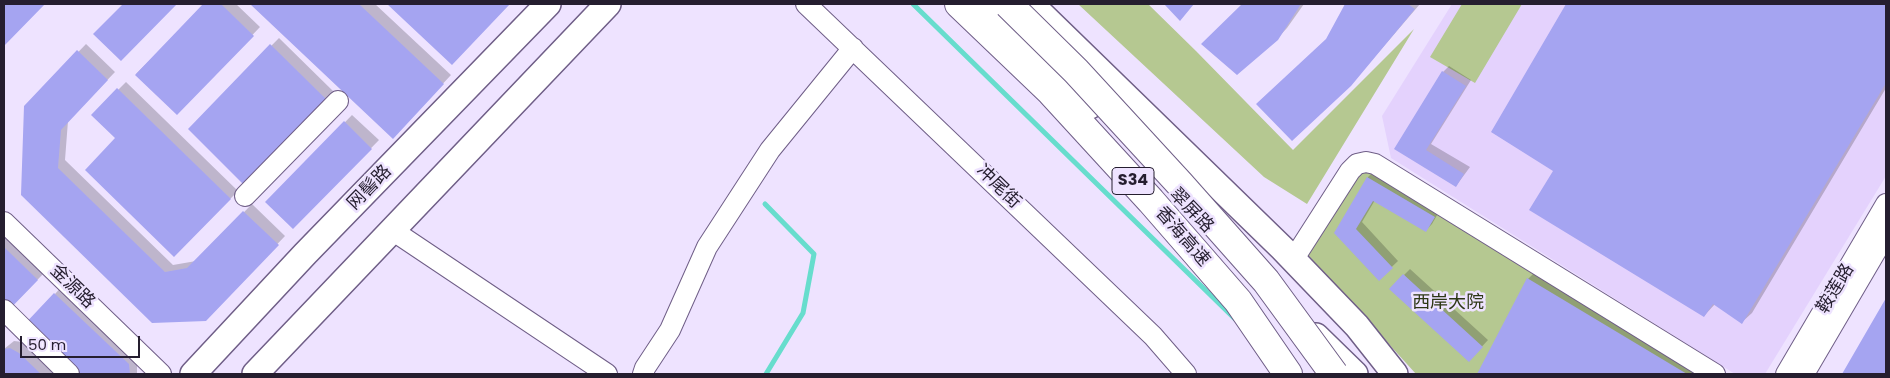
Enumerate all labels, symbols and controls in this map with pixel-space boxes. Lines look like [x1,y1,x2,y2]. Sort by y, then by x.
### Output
street label: 冲尾街 [971,160,1025,214]
street label: 网髻路 [343,161,397,215]
road number: S34 [1112,168,1154,195]
street label: 翠屏路 [1164,184,1218,238]
street label: 香海高速 [1150,203,1214,271]
street label: 金源路 [45,260,99,314]
street label: 鞍莲路 [1813,260,1859,318]
park label: 西岸大院 [1412,292,1484,314]
scale bar [22,326,142,358]
text: 50 m [28,334,66,355]

